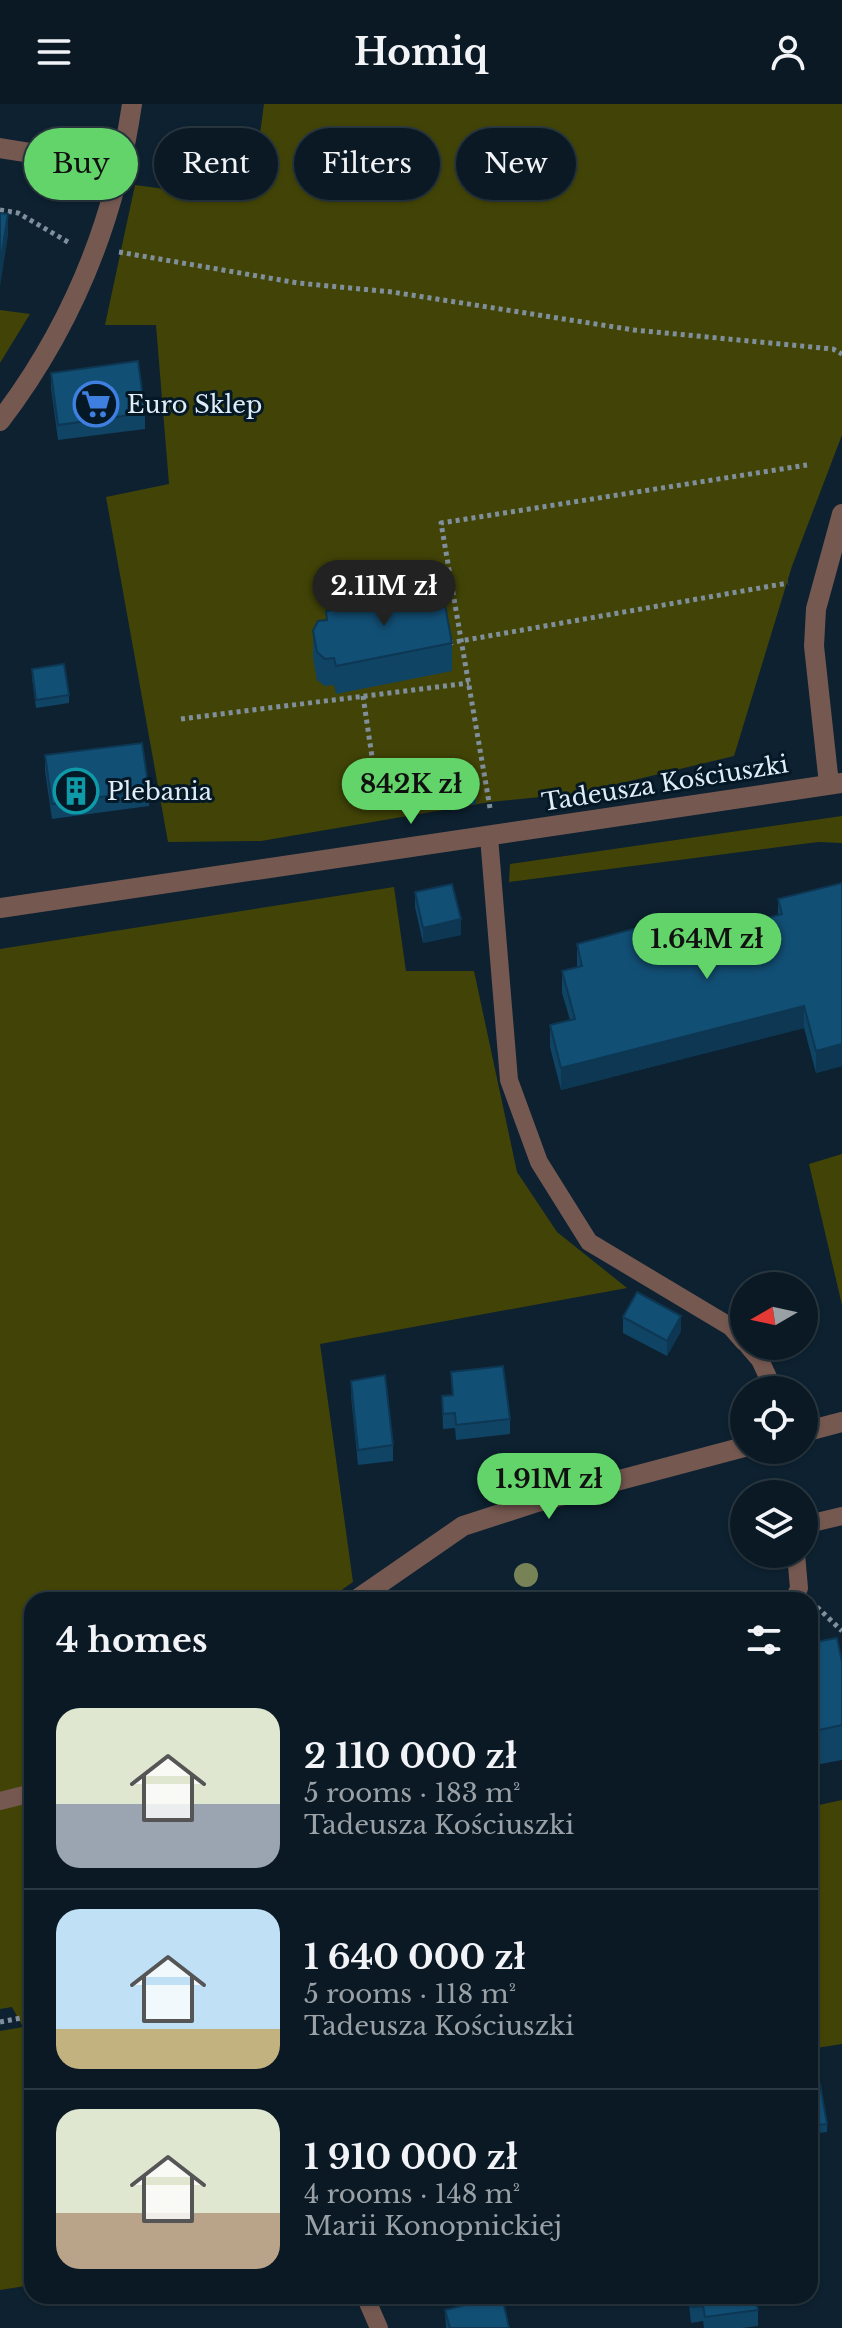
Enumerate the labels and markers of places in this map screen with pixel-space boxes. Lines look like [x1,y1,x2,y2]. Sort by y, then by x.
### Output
supermarket icon: Euro Sklep [72,380,120,428]
place label: Euro Sklep [127,390,262,419]
pin: 2.11M zł [301,560,467,628]
pin: 842K zł [337,758,485,826]
building icon: Plebania [52,767,100,815]
place label: Plebania [107,777,213,806]
pin: 1.64M zł [624,913,790,981]
pin: 1.91M zł [466,1453,632,1521]

